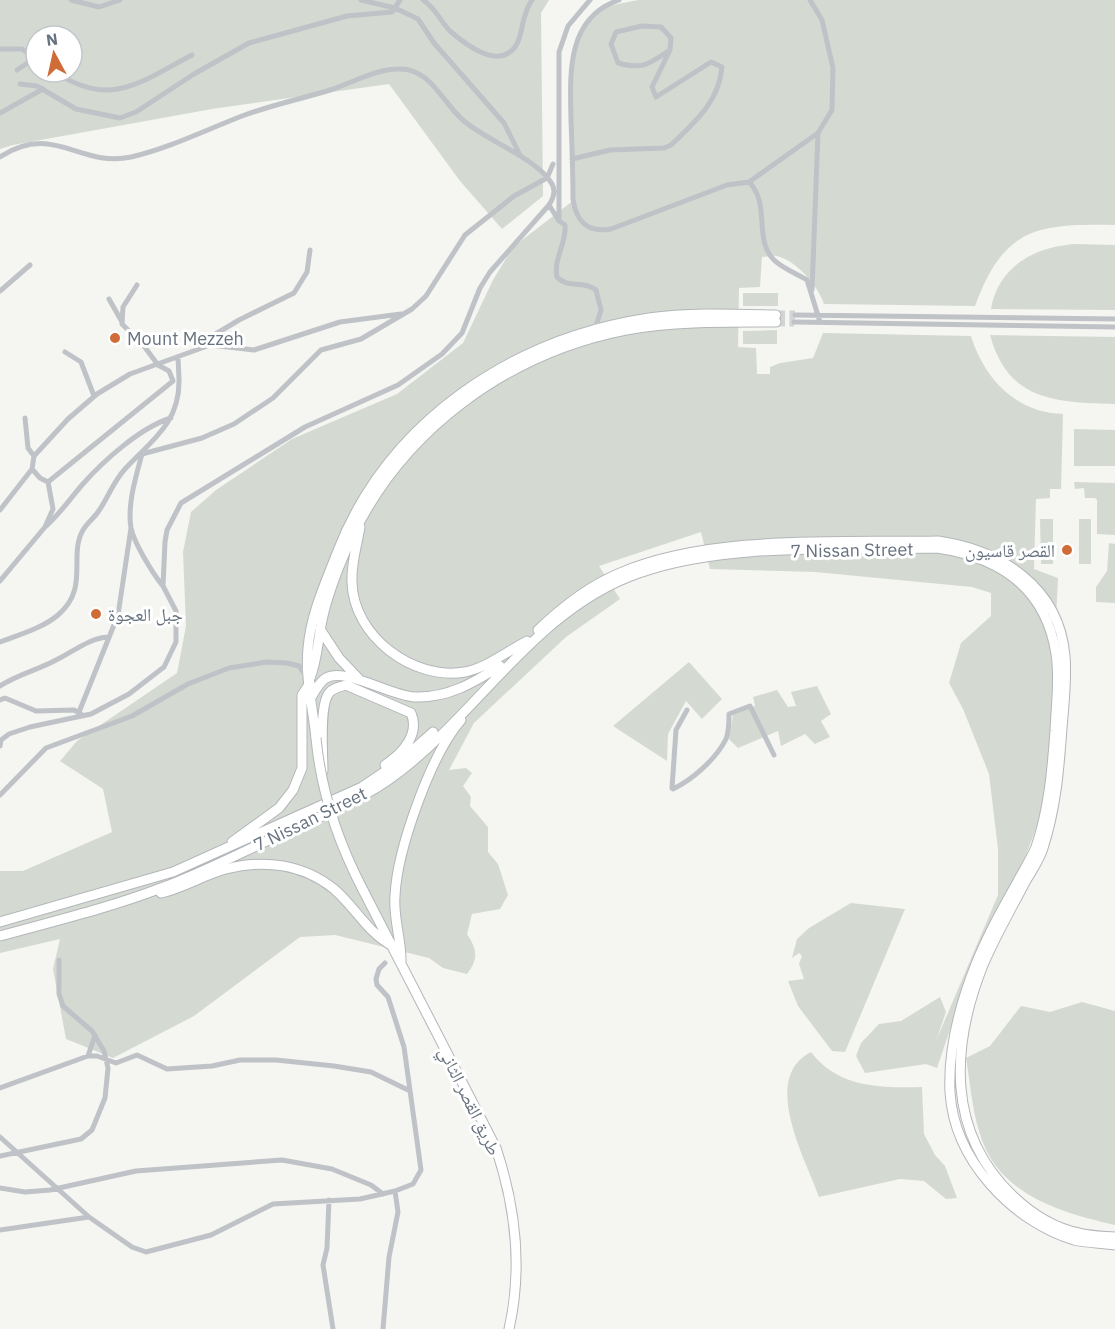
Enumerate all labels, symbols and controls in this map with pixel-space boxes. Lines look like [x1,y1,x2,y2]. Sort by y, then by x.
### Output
north arrow [24,24,84,84]
text: N [45,28,59,50]
place label: Mount Mezzeh [127,327,244,350]
marker: Mount Mezzeh [108,331,122,345]
street label: 7 Nissan Street [790,537,914,563]
place label: القصر قاسيون [965,539,1055,562]
marker: القصر قاسيون [1060,543,1074,557]
place label: جبل العجوة [108,603,183,626]
marker: جبل العجوة [89,607,103,621]
street label: 7 Nissan Street [250,782,370,856]
street label: طريق القصر الثاني [431,1043,506,1161]

